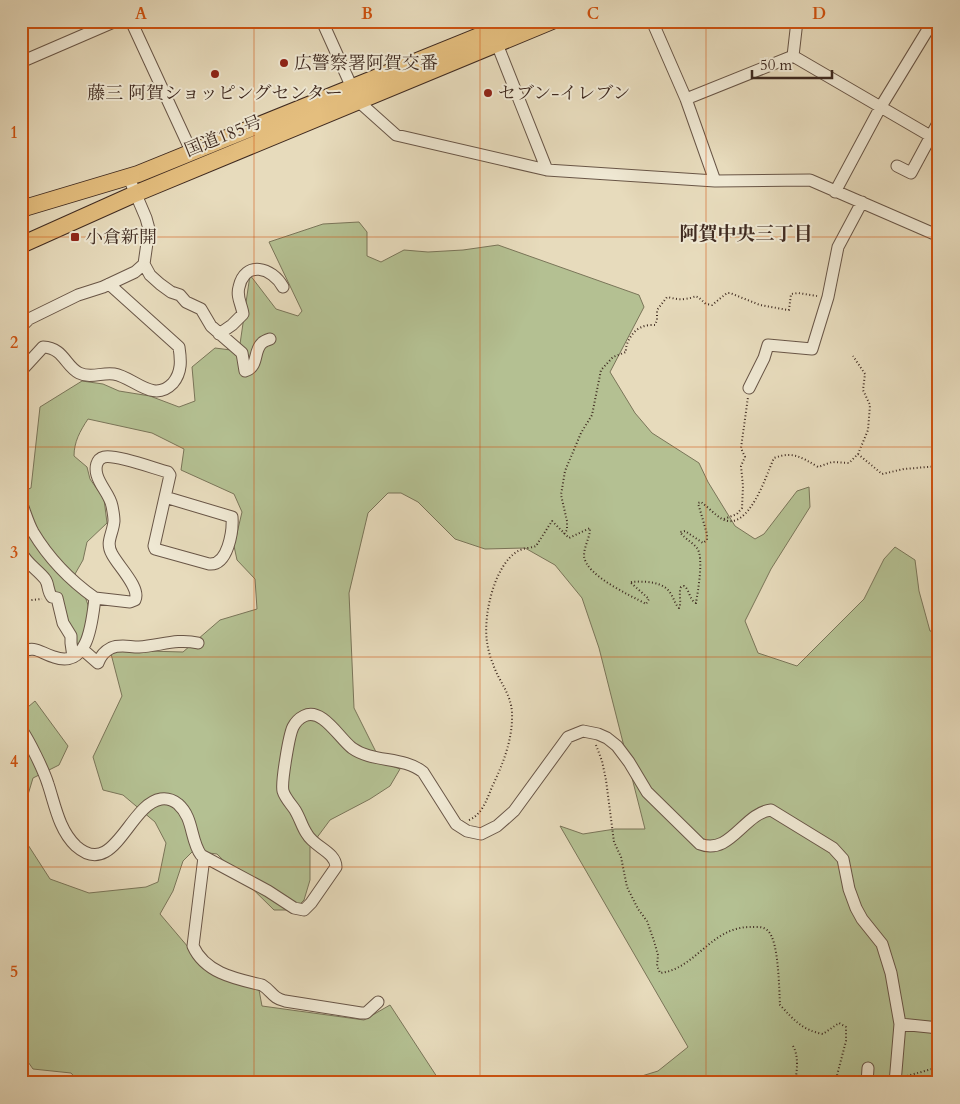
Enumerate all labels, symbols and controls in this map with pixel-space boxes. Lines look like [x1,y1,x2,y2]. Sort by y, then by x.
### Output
text: A [135,3,147,25]
text: B [361,3,373,25]
text: C [587,3,599,25]
text: D [812,3,826,25]
scale bar [752,48,832,80]
place label: 広警察署阿賀交番 [294,51,438,76]
text: 50 m [760,55,792,75]
marker: 広警察署阿賀交番 [278,57,290,69]
marker: 藤三 阿賀ショッピングセンター [209,68,221,80]
place label: 藤三 阿賀ショッピングセンター [87,81,343,106]
place label: セブン-イレブン [498,81,631,106]
marker: セブン-イレブン [482,87,494,99]
street label: 国道185号 [181,110,266,163]
text: 1 [10,122,18,144]
district label: 阿賀中央三丁目 [679,221,813,247]
place label: 小倉新開 [85,225,157,250]
marker: 小倉新開 [69,231,81,243]
text: 2 [10,332,18,354]
text: 3 [10,542,18,564]
text: 4 [10,751,18,773]
text: 5 [10,961,18,983]

